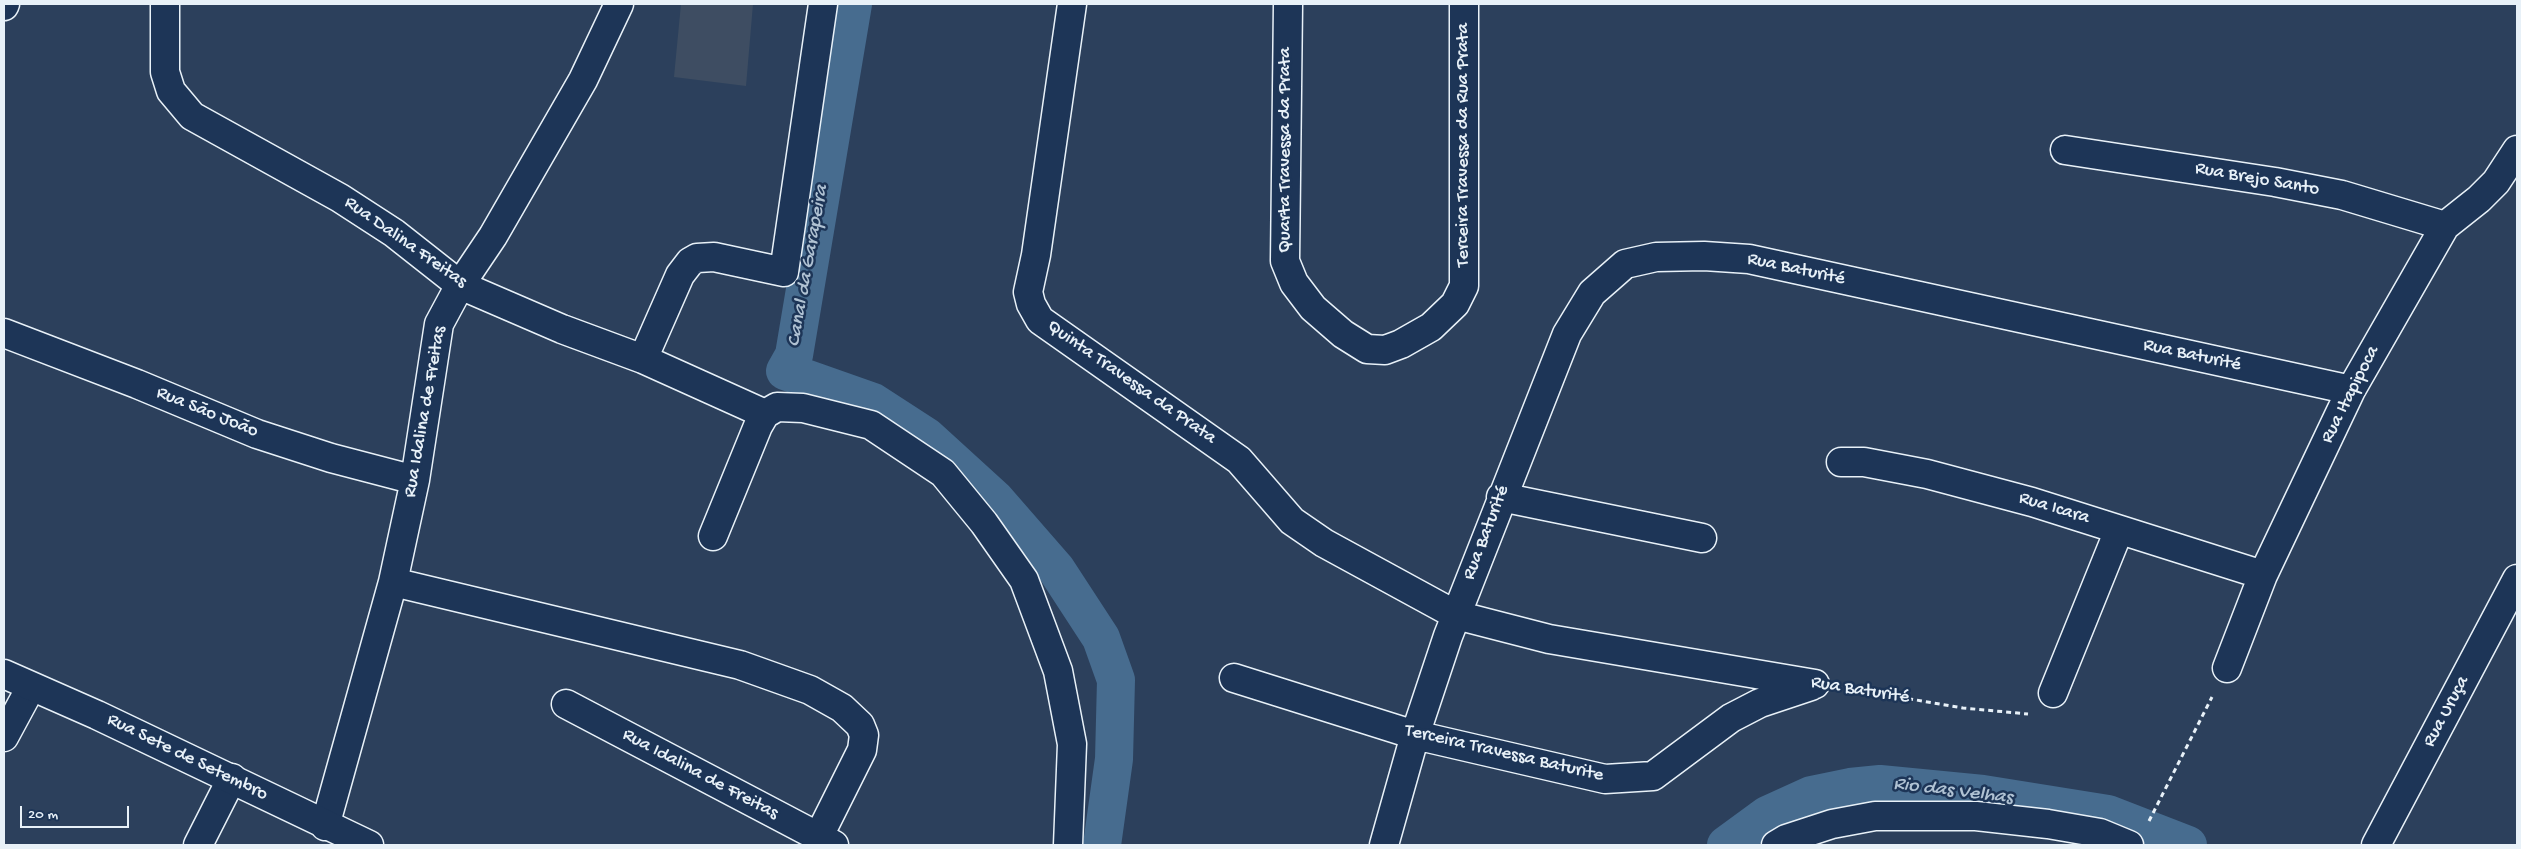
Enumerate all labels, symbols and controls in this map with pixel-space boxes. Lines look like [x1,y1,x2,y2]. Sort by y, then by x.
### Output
street label: Terceira Travessa da Rua Prata [1453,23,1475,267]
street label: Quarta Travessa da Prata [1275,47,1297,253]
street label: Rua Brejo Santo [2193,158,2321,202]
water label: Canal da Garapeira [783,183,835,349]
street label: Rua Dalina Freitas [339,192,471,294]
street label: Rua Baturité [1745,249,1847,291]
street label: Quinta Travessa da Prata [1042,316,1220,450]
street label: Rua Idalina de Freitas [400,325,452,499]
street label: Rua Baturité [2141,335,2243,377]
street label: Rua Itapipoca [2317,342,2385,448]
street label: Rua São João [153,382,261,444]
street label: Rua Baturité [1459,483,1515,583]
street label: Rua Icara [2016,487,2092,531]
street label: Rua Baturité [1809,672,1911,710]
street label: Rua Uruça [2419,672,2475,752]
street label: Rua Sete de Setembro [103,709,271,807]
street label: Terceira Travessa Baturite [1402,720,1606,788]
street label: Rua Idalina de Freitas [618,724,782,826]
water label: Rio das Velhas [1892,773,2014,811]
scale bar [22,796,131,828]
text: 20 m [28,806,58,824]

